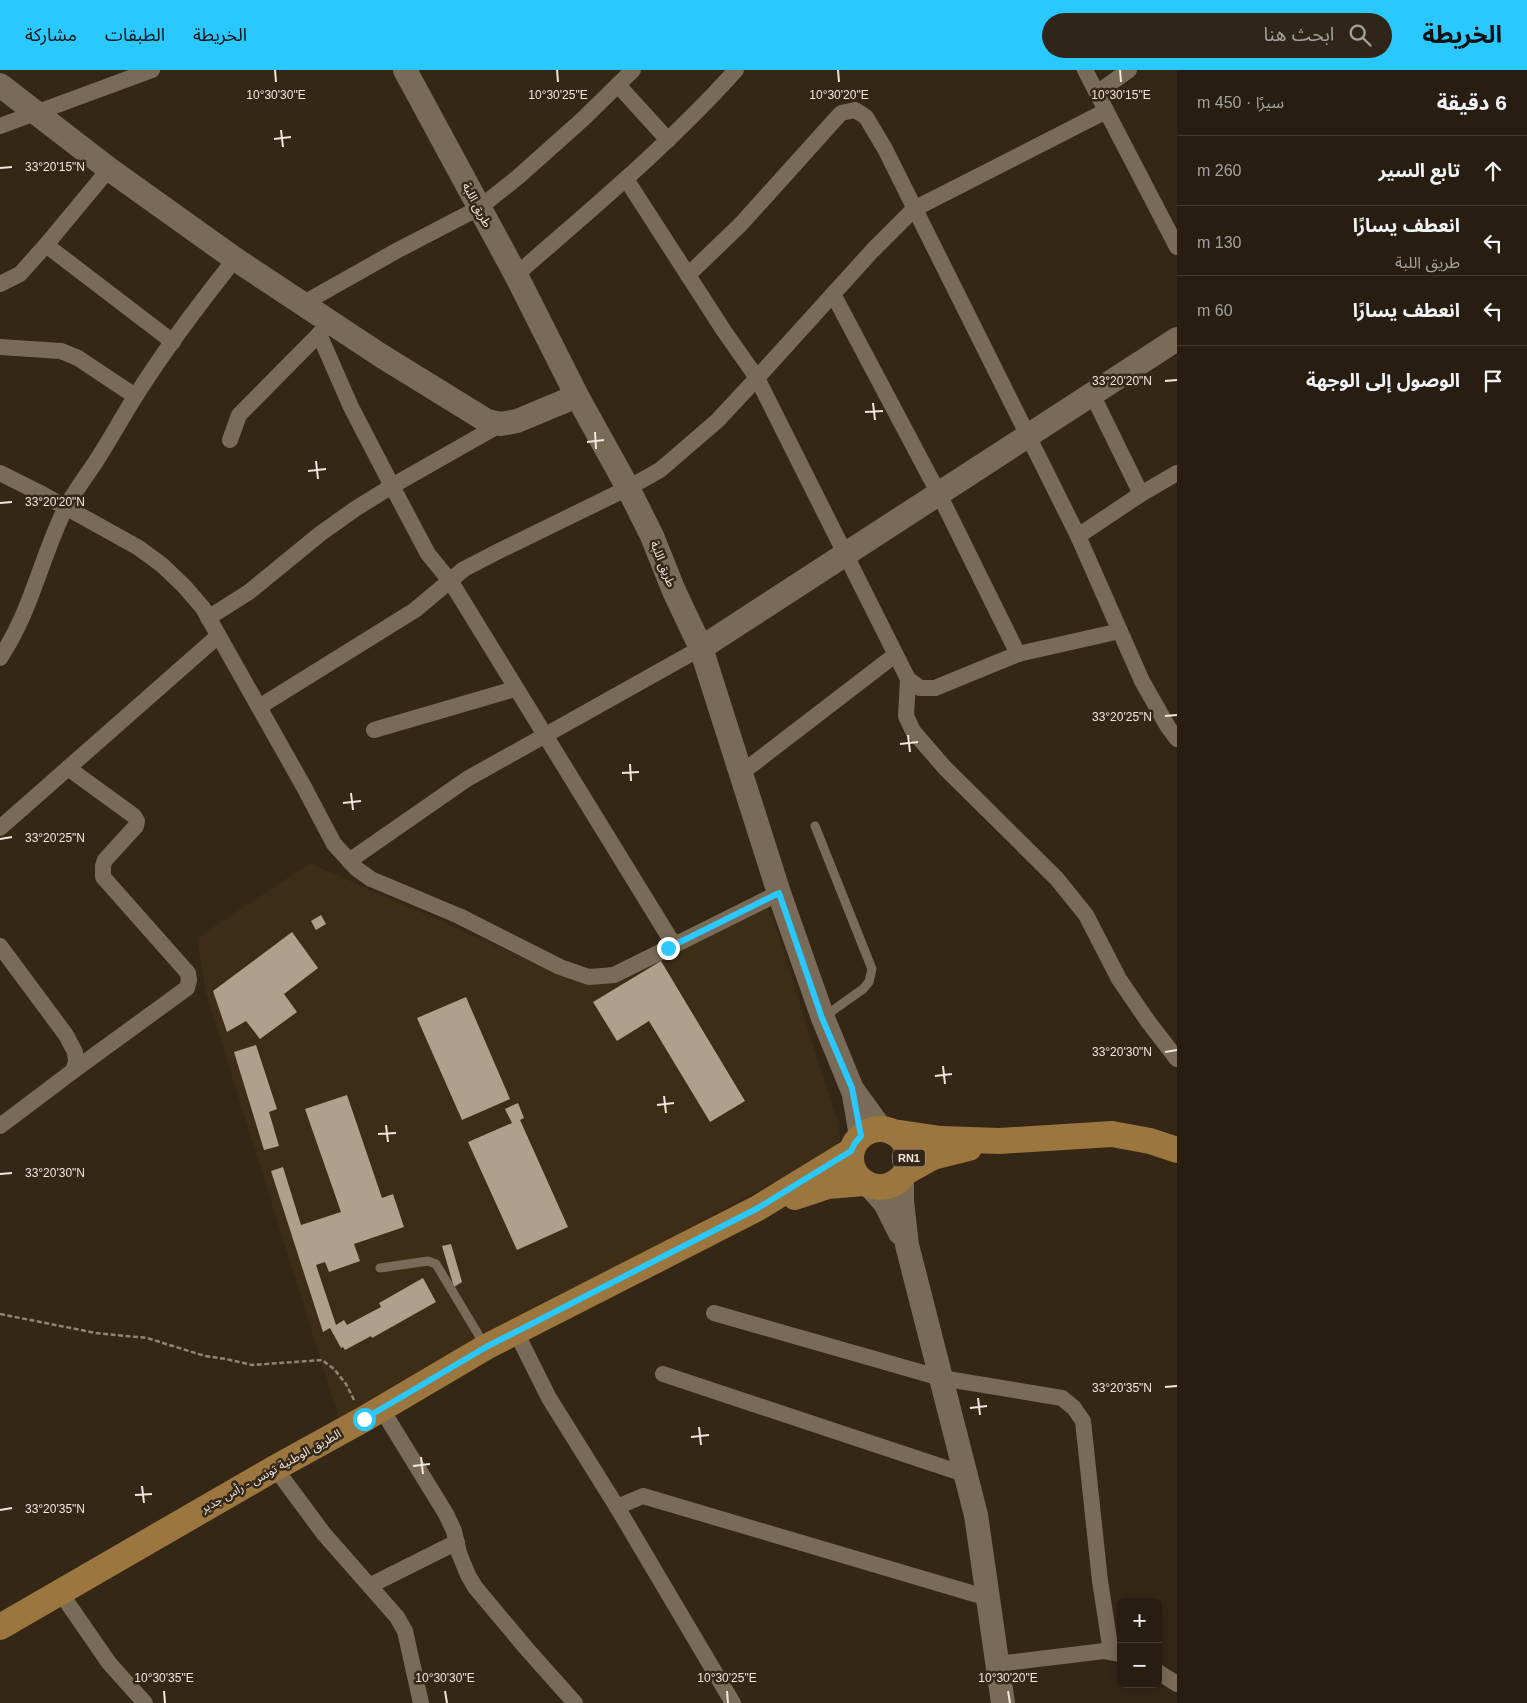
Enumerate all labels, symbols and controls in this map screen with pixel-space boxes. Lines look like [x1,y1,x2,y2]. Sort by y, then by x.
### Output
search box [1042,13,1392,58]
icon: search [1346,21,1374,49]
text: الخريطة [1422,21,1502,48]
text: ابحث هنا [1264,24,1334,45]
text: مشاركة [25,25,77,45]
text: الطبقات [105,25,165,45]
text: الخريطة [193,25,247,45]
text: 10°30'30"E [246,88,306,102]
text: 10°30'25"E [528,88,588,102]
text: 10°30'20"E [809,88,869,102]
text: 10°30'15"E [1091,88,1151,102]
text: 6 دقيقة [1437,91,1507,114]
text: سيرًا · 450 m [1197,94,1284,111]
icon: ahead [1479,157,1507,185]
text: 33°20'15"N [25,160,85,174]
text: تابع السير [1378,160,1460,181]
text: 260 m [1197,162,1241,179]
street label: طريق اللبة [459,180,495,230]
text: انعطف يسارًا [1353,215,1460,236]
icon: left [1479,229,1507,257]
text: 130 m [1197,234,1241,251]
text: طريق اللبة [1395,254,1460,271]
icon: left [1479,297,1507,325]
text: انعطف يسارًا [1353,300,1460,321]
text: 60 m [1197,302,1233,319]
icon: arrive [1479,367,1507,395]
text: الوصول إلى الوجهة [1306,370,1460,391]
text: 33°20'20"N [1092,374,1152,388]
text: 33°20'20"N [25,495,85,509]
street label: طريق اللبة [646,539,679,590]
text: 33°20'25"N [1092,710,1152,724]
text: 33°20'25"N [25,831,85,845]
route end [657,937,680,960]
text: 33°20'30"N [1092,1045,1152,1059]
road number: RN1 [893,1150,925,1166]
text: 33°20'30"N [25,1166,85,1180]
text: 33°20'35"N [1092,1381,1152,1395]
route start [353,1408,376,1431]
street label: الطريق الوطنية تونس - رأس جدير [197,1426,344,1517]
text: 33°20'35"N [25,1502,85,1516]
map controls [1117,1598,1162,1688]
button: + [1117,1598,1162,1643]
button: − [1117,1643,1162,1688]
text: 10°30'35"E [134,1671,194,1685]
text: 10°30'30"E [415,1671,475,1685]
text: 10°30'25"E [697,1671,757,1685]
text: 10°30'20"E [978,1671,1038,1685]

